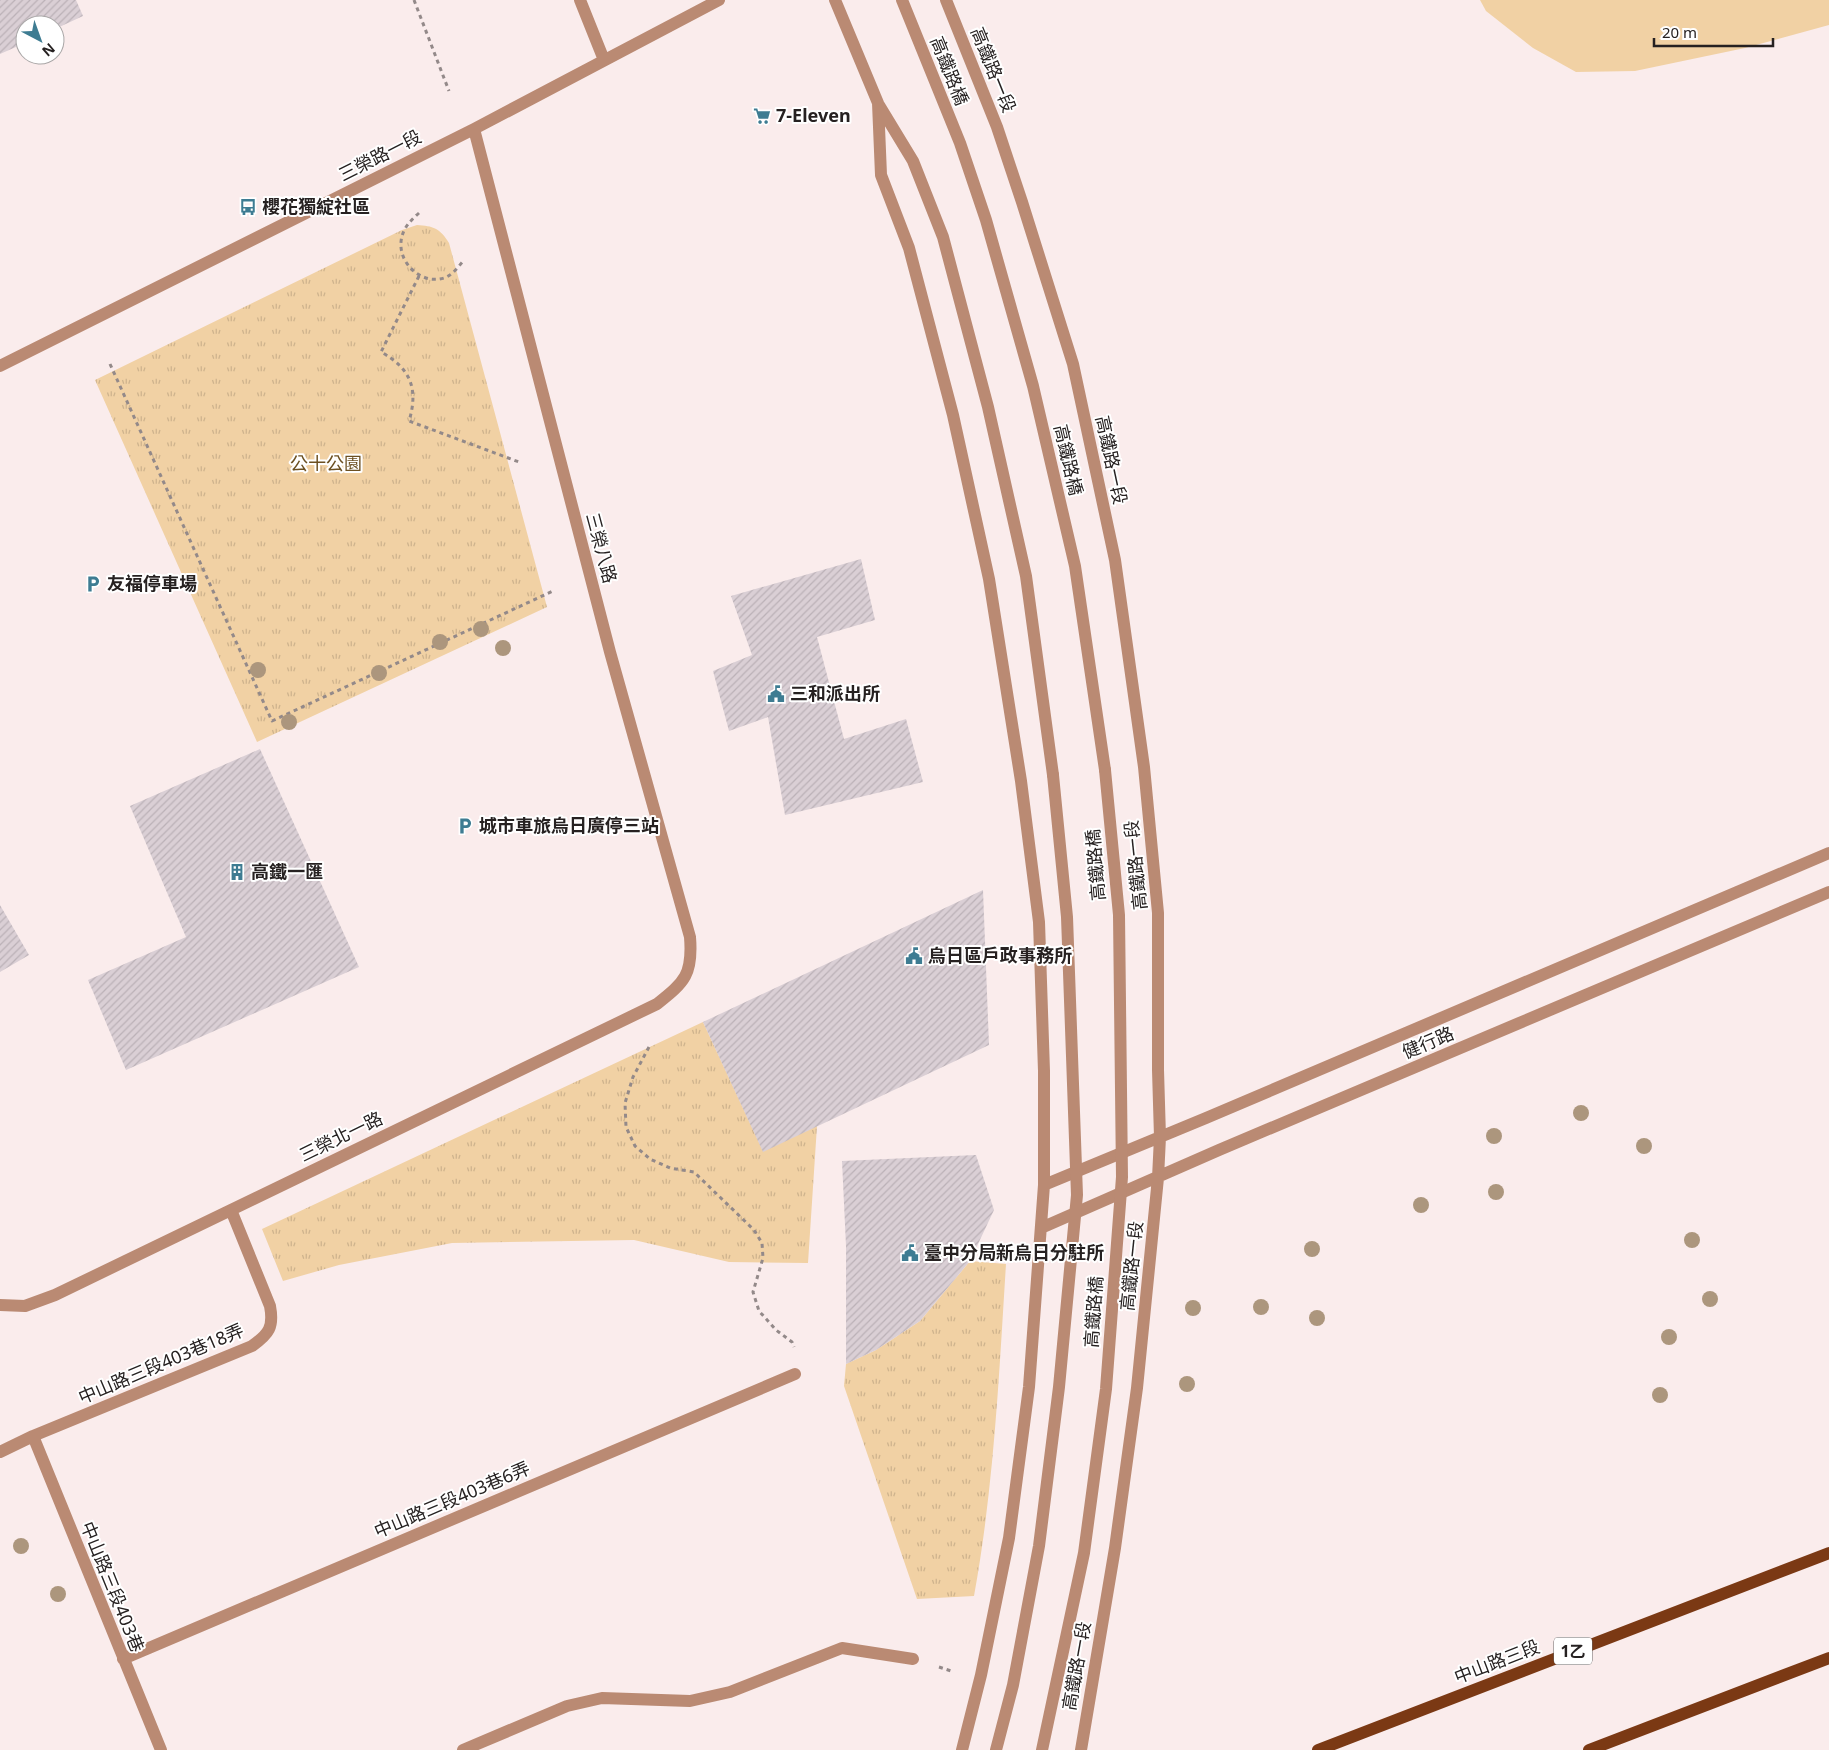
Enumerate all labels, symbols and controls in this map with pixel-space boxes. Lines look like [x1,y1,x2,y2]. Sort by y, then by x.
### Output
north arrow [15,15,65,65]
scale bar [1654,15,1773,47]
text: 20 m [1662,22,1697,42]
street label: 高鐵路一段 [966,23,1022,116]
street label: 高鐵路橋 [925,33,975,108]
text: N [38,39,59,61]
place label: 7-Eleven [776,103,851,127]
supermarket icon: 7-Eleven [752,106,772,126]
street label: 三榮路一段 [334,124,425,186]
place label: 櫻花獨綻社區 [262,194,370,218]
bus stop icon: 櫻花獨綻社區 [238,197,258,217]
street label: 高鐵路一段 [1091,413,1133,506]
street label: 高鐵路橋 [1049,422,1089,498]
park label: 公十公園 [290,451,362,475]
street label: 三榮八路 [581,510,623,586]
place label: 友福停車場 [107,571,197,595]
parking icon: 友福停車場 [83,574,103,594]
place label: 三和派出所 [790,681,880,705]
public building icon: 三和派出所 [766,684,786,704]
place label: 城市車旅烏日廣停三站 [479,813,659,837]
parking icon: 城市車旅烏日廣停三站 [455,816,475,836]
street label: 高鐵路一段 [1118,819,1152,911]
street label: 高鐵路橋 [1080,828,1110,902]
place label: 高鐵一匯 [251,859,323,883]
building icon: 高鐵一匯 [227,862,247,882]
place label: 烏日區戶政事務所 [928,943,1072,967]
public building icon: 烏日區戶政事務所 [904,946,924,966]
street label: 健行路 [1398,1020,1457,1064]
street label: 三榮北一路 [295,1106,386,1167]
street label: 高鐵路一段 [1114,1220,1148,1312]
place label: 臺中分局新烏日分駐所 [924,1240,1104,1264]
public building icon: 臺中分局新烏日分駐所 [900,1243,920,1263]
street label: 高鐵路橋 [1079,1275,1107,1349]
street label: 中山路三段403巷18弄 [74,1317,247,1409]
street label: 中山路三段403巷6弄 [370,1455,533,1543]
street label: 中山路三段403巷 [76,1518,150,1656]
street label: 高鐵路一段 [1056,1619,1096,1712]
street label: 中山路三段 [1450,1634,1543,1688]
road number: 1乙 [1554,1638,1592,1664]

